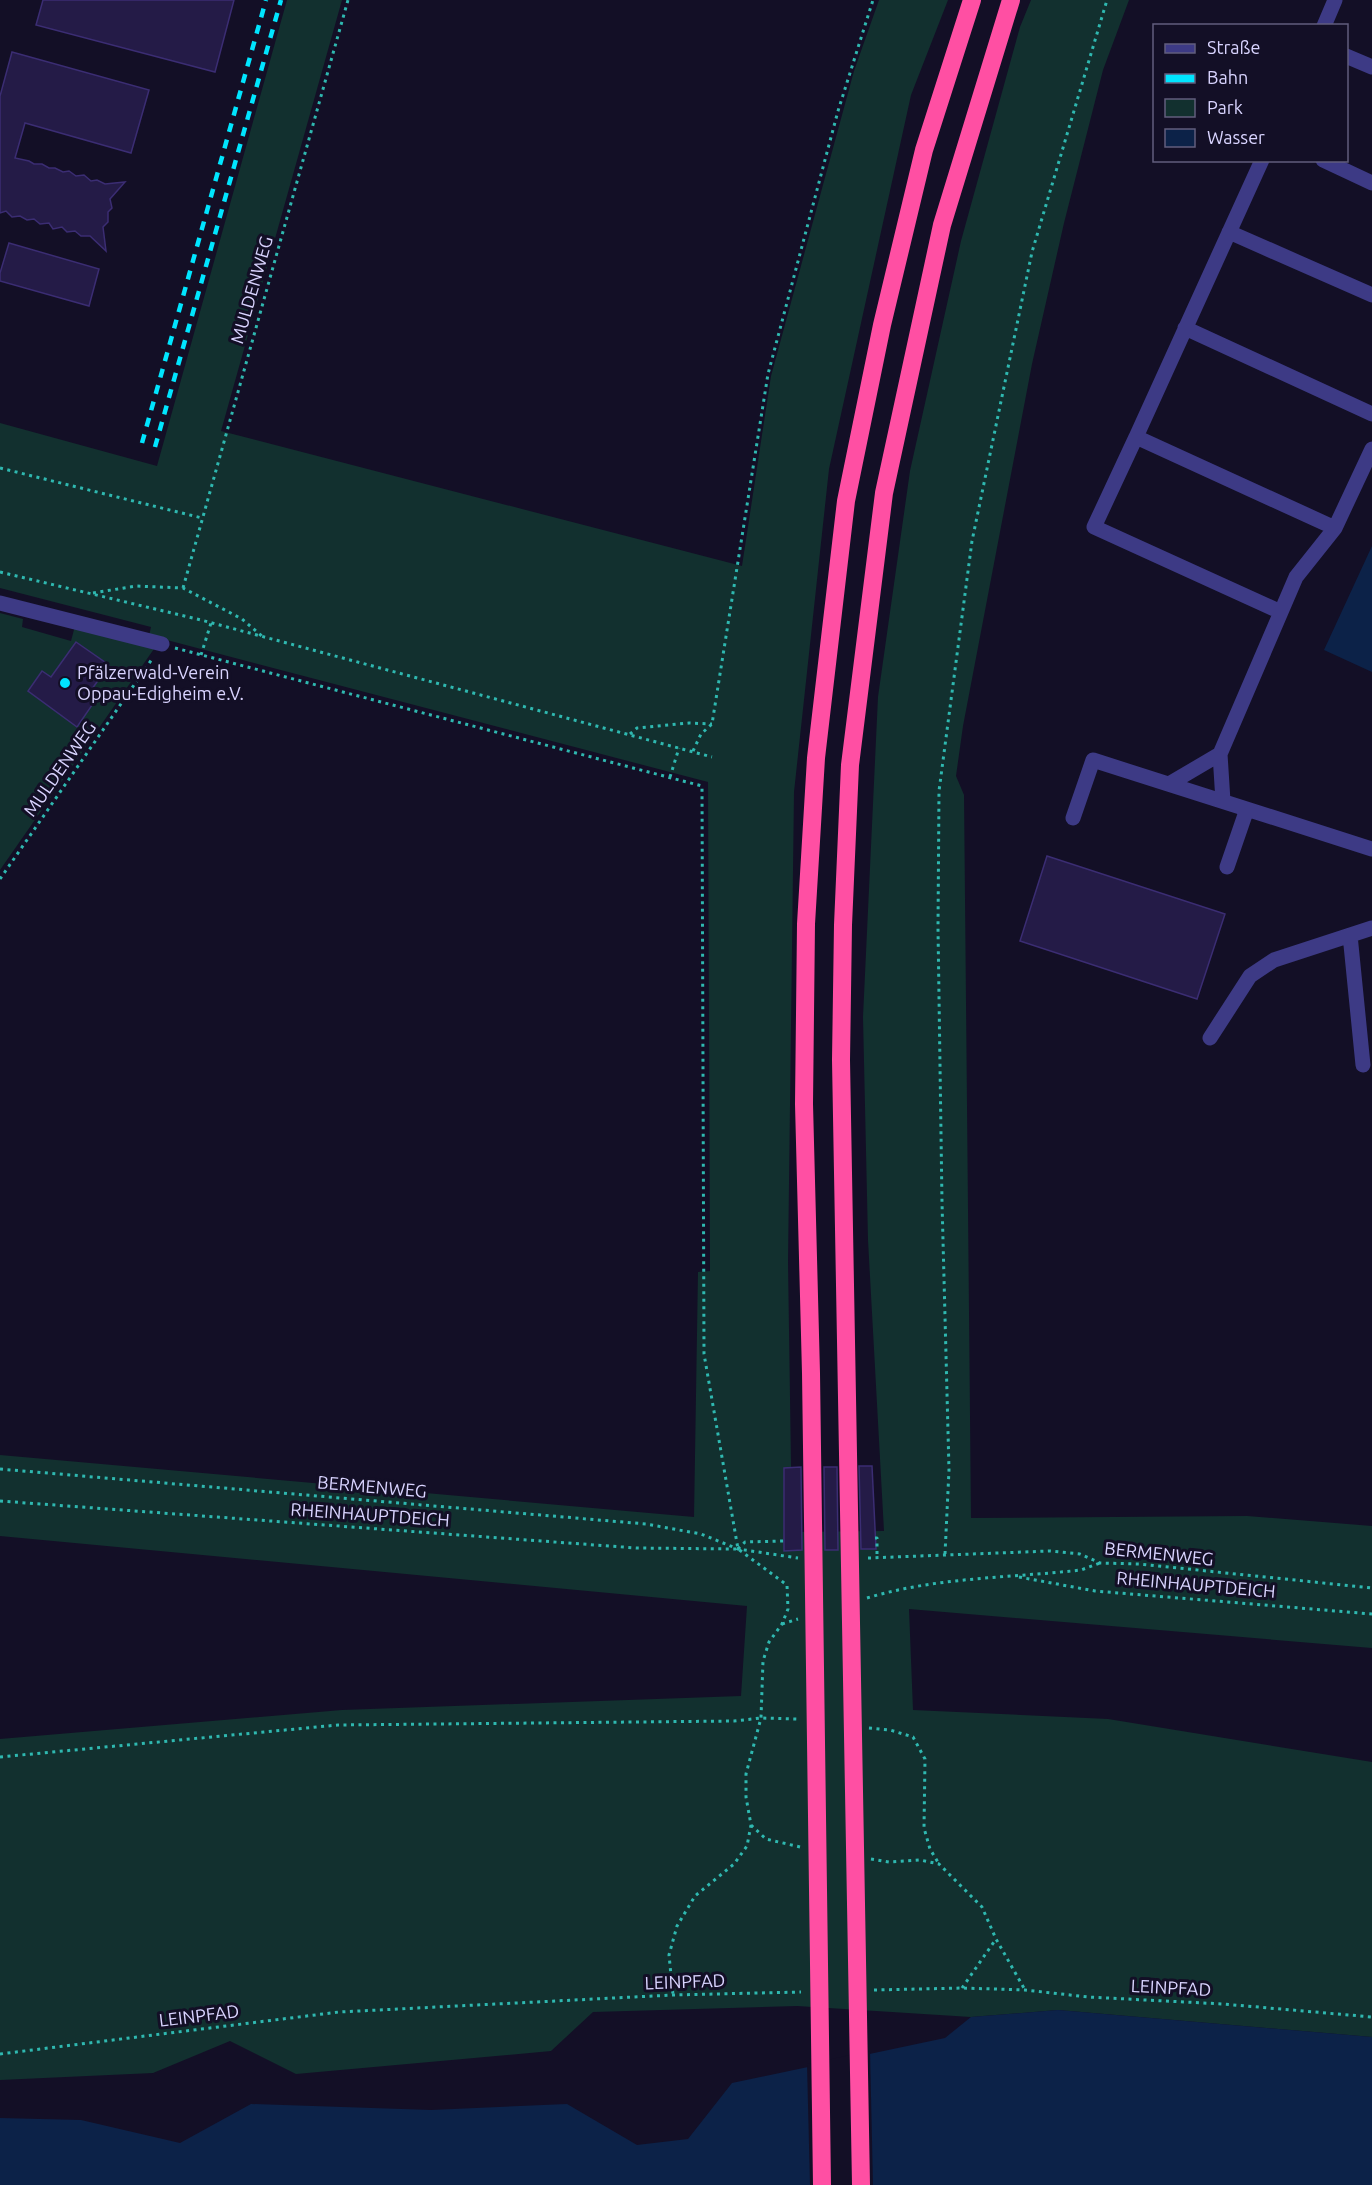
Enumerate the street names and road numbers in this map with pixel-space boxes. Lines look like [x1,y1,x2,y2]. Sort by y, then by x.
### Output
street label: MULDENWEG [226,234,276,346]
street label: MULDENWEG [19,717,99,820]
street label: BERMENWEG [317,1471,428,1501]
street label: RHEINHAUPTDEICH [290,1498,450,1530]
street label: BERMENWEG [1103,1537,1215,1569]
street label: RHEINHAUPTDEICH [1116,1567,1276,1601]
street label: LEINPFAD [644,1970,726,1992]
street label: LEINPFAD [1130,1975,1212,1999]
street label: LEINPFAD [158,2000,240,2030]

